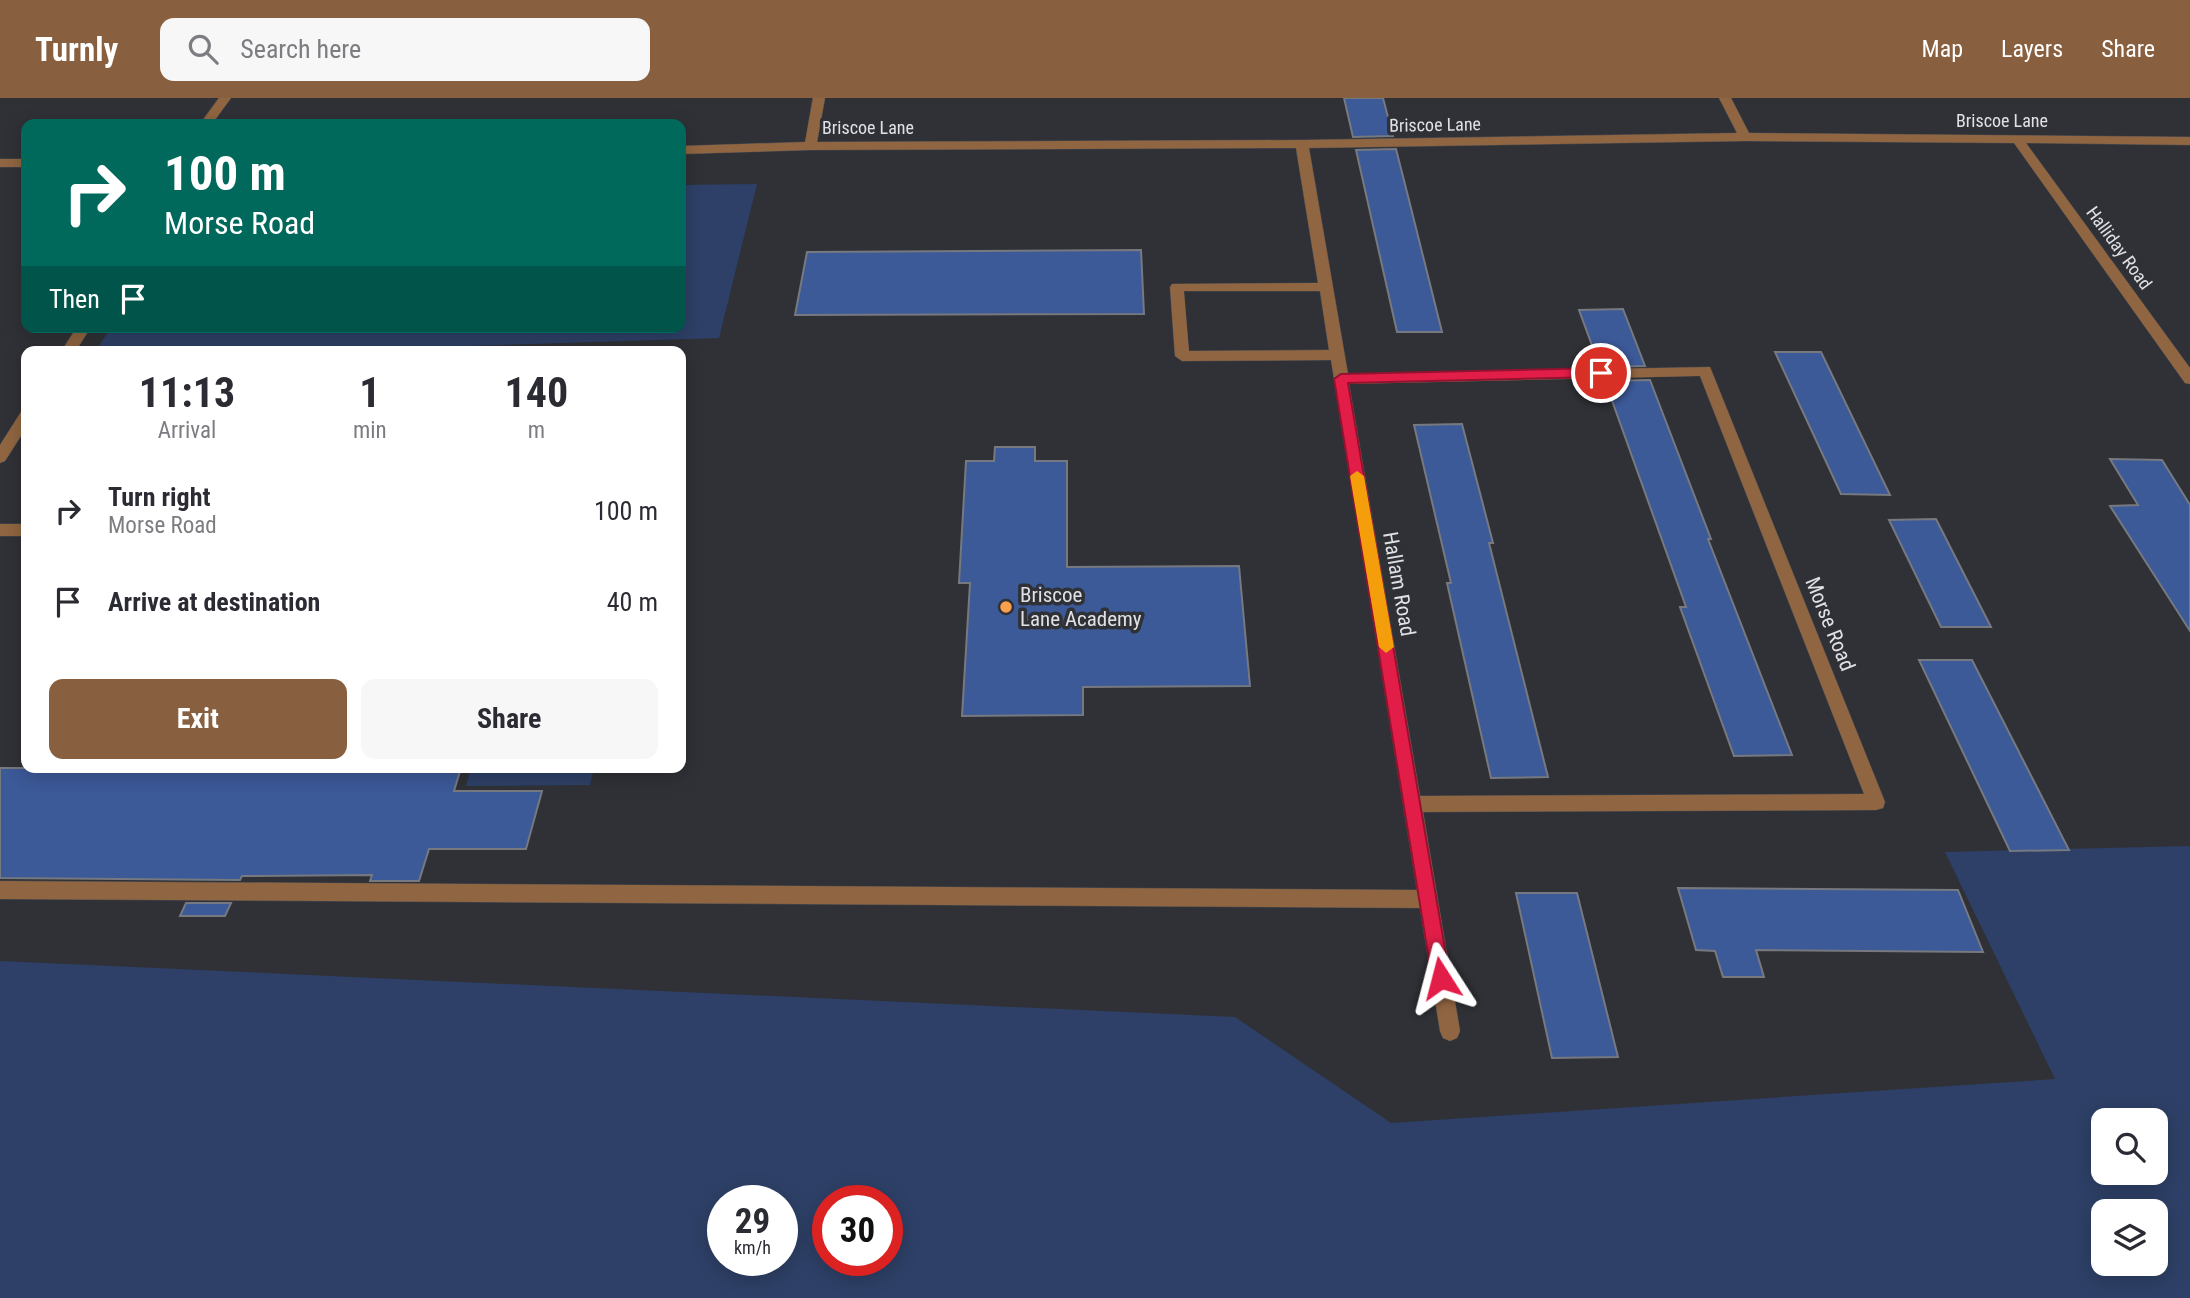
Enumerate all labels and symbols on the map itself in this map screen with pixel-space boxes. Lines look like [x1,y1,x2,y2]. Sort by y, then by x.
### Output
street label: Briscoe Lane [1956,110,2048,131]
street label: Briscoe Lane [1389,113,1481,136]
street label: Briscoe Lane [822,117,914,138]
street label: Halliday Road [2082,202,2157,293]
pin [1571,343,1631,403]
street label: Hallam Road [1378,530,1420,638]
street label: Morse Road [1800,574,1860,674]
place label: Briscoe Lane Academy [1020,583,1142,631]
marker: Briscoe Lane Academy [998,599,1014,615]
position arrow [1404,941,1478,1015]
speed limit sign: 30 [812,1185,903,1276]

